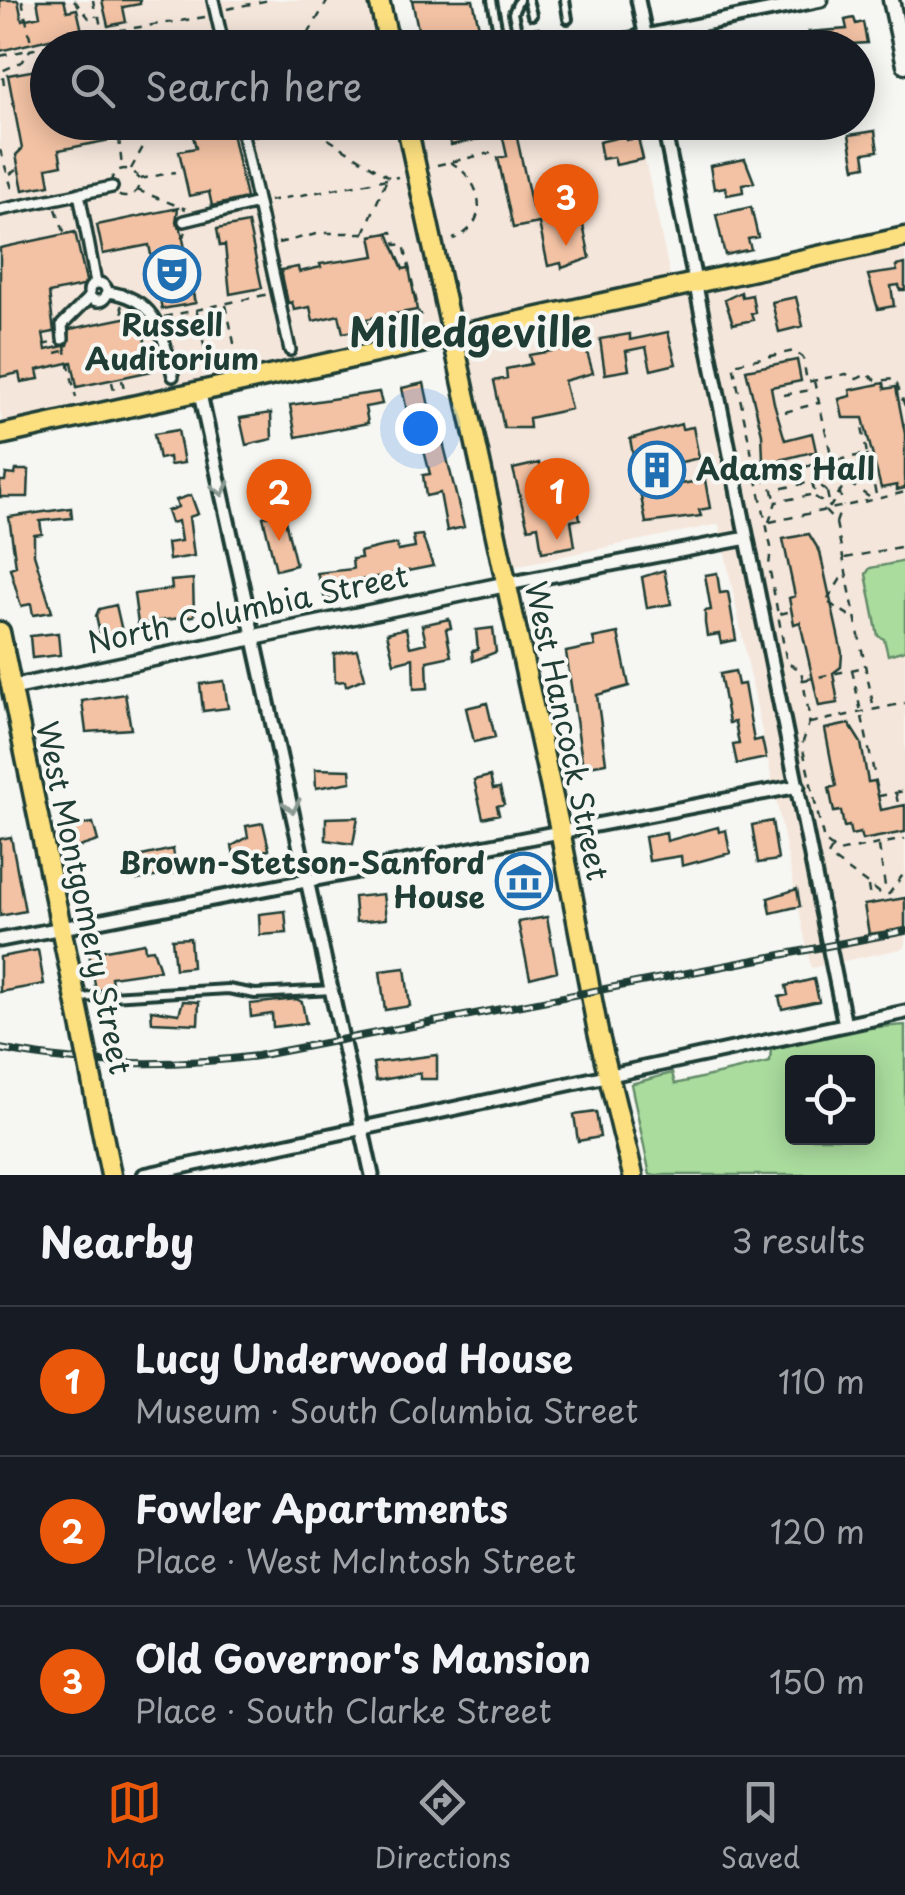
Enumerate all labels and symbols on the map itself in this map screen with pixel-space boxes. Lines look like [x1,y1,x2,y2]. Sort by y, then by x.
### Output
pin: 3 [534,164,598,246]
theatre icon: Russell Auditorium [142,244,202,304]
district label: Milledgeville [349,300,593,361]
place label: Russell Auditorium [85,301,259,380]
your location [395,403,446,454]
building icon: Adams Hall [627,440,687,500]
place label: Adams Hall [696,445,875,490]
pin: 2 [246,458,312,541]
pin: 1 [524,458,590,540]
one-way arrow [209,480,230,497]
street label: North Columbia Street [83,552,412,663]
street label: West Hancock Street [515,577,622,884]
street label: West Montgomery Street [26,717,145,1078]
one-way arrow [281,797,302,814]
place label: Brown-Stetson-Sanford House [119,839,485,918]
museum icon: Brown-Stetson-Sanford House [494,851,554,911]

